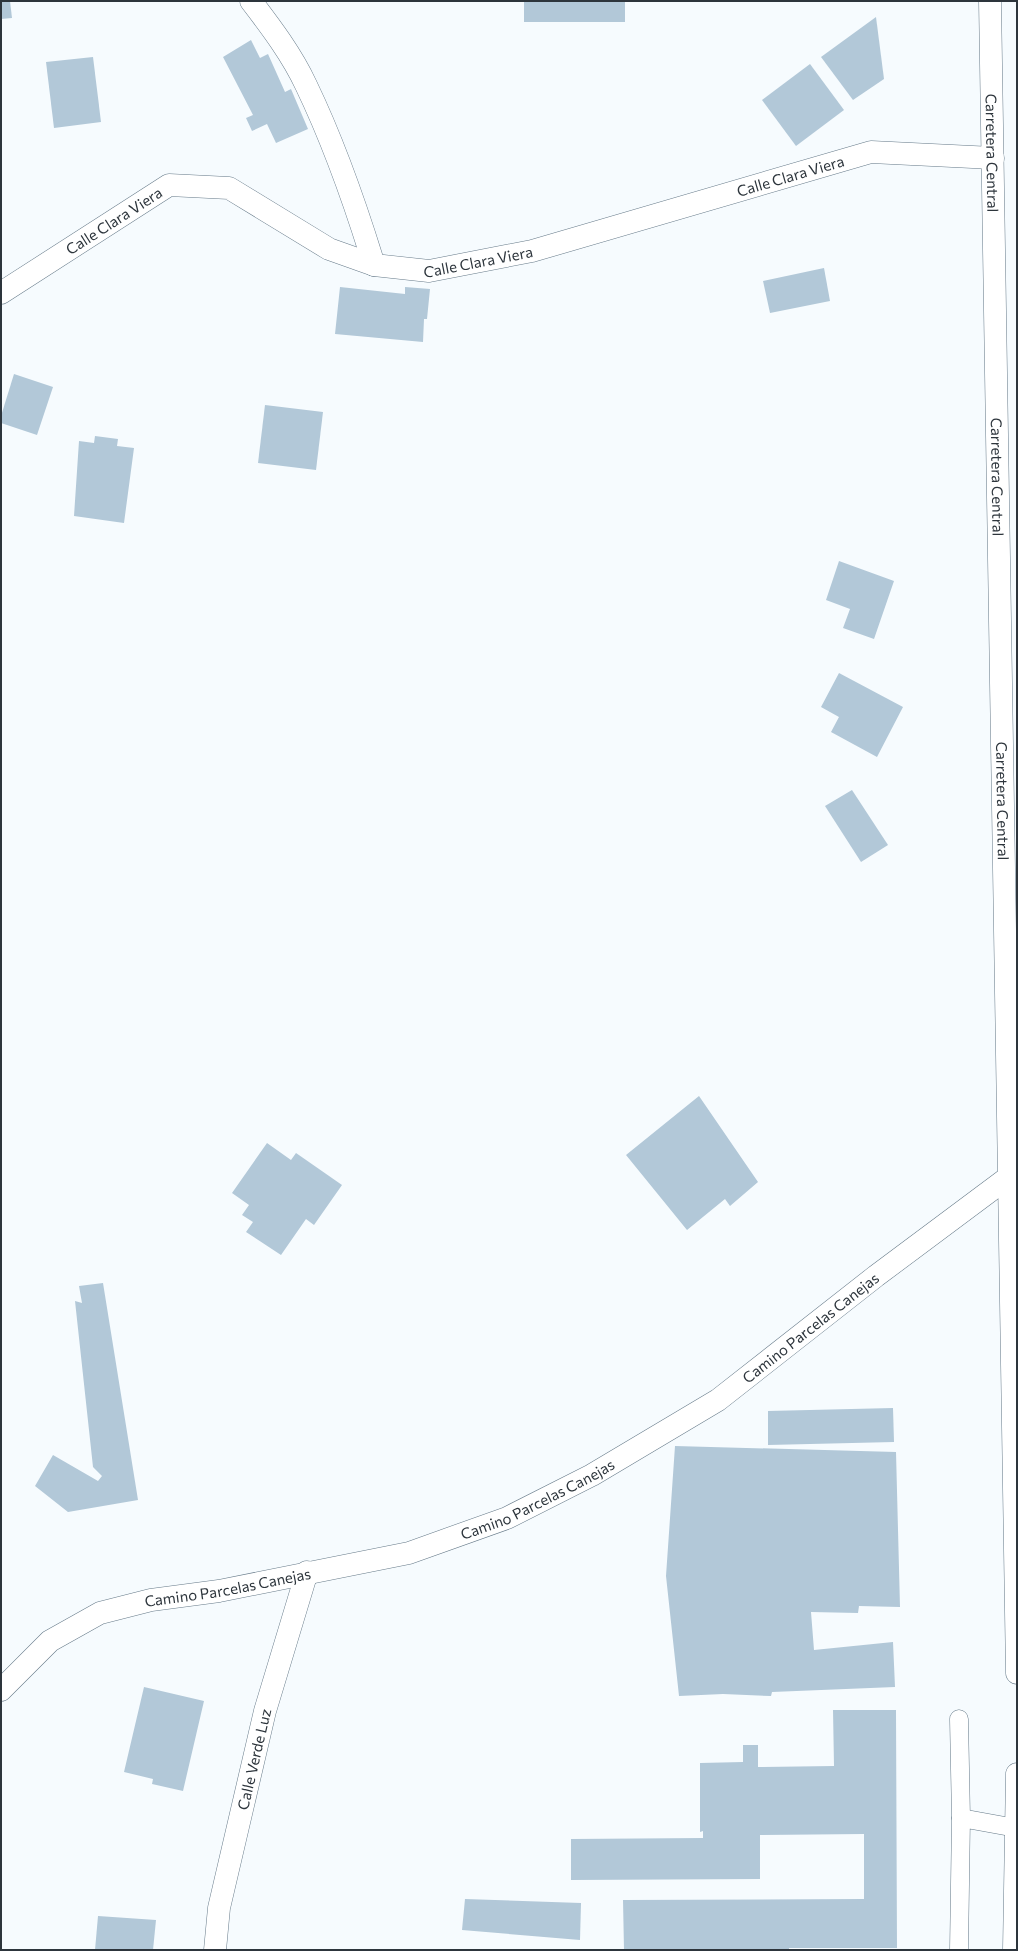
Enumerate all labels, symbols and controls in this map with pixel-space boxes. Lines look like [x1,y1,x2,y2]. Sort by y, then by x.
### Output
street label: Carretera Central [982,93,1002,212]
street label: Calle Clara Viera [735,151,846,200]
street label: Calle Clara Viera [62,183,165,258]
street label: Calle Clara Viera [423,242,534,280]
street label: Carretera Central [988,417,1008,536]
street label: Carretera Central [993,741,1013,860]
street label: Camino Parcelas Canejas [739,1268,882,1387]
street label: Camino Parcelas Canejas [458,1455,618,1543]
street label: Camino Parcelas Canejas [143,1564,313,1610]
street label: Calle Verde Luz [233,1707,274,1812]

